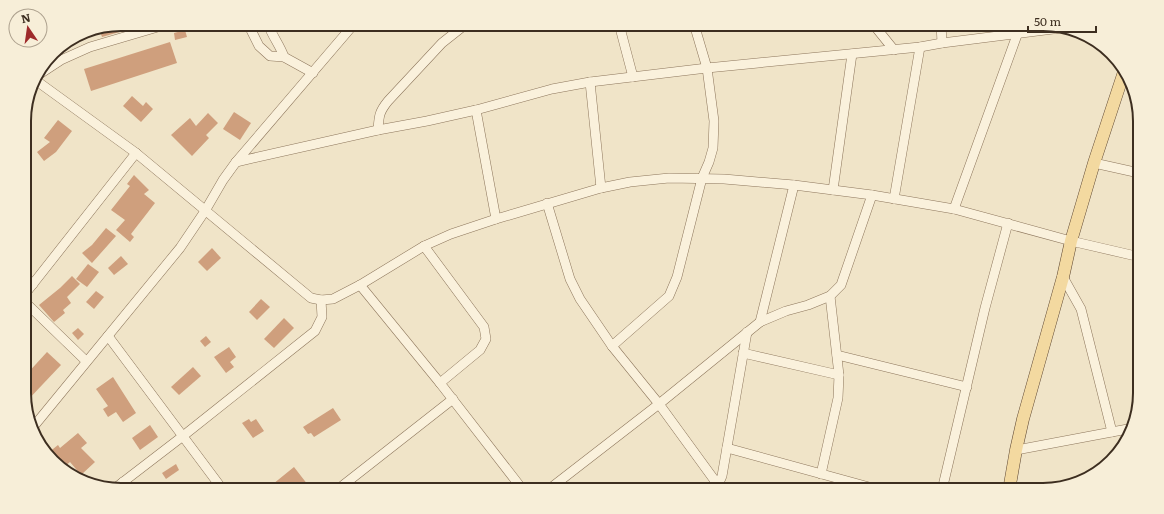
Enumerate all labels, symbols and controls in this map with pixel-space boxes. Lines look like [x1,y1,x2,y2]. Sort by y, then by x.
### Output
north arrow [8,8,48,48]
text: N [19,8,32,26]
scale bar [1028,8,1096,34]
text: 50 m [1034,12,1061,30]

